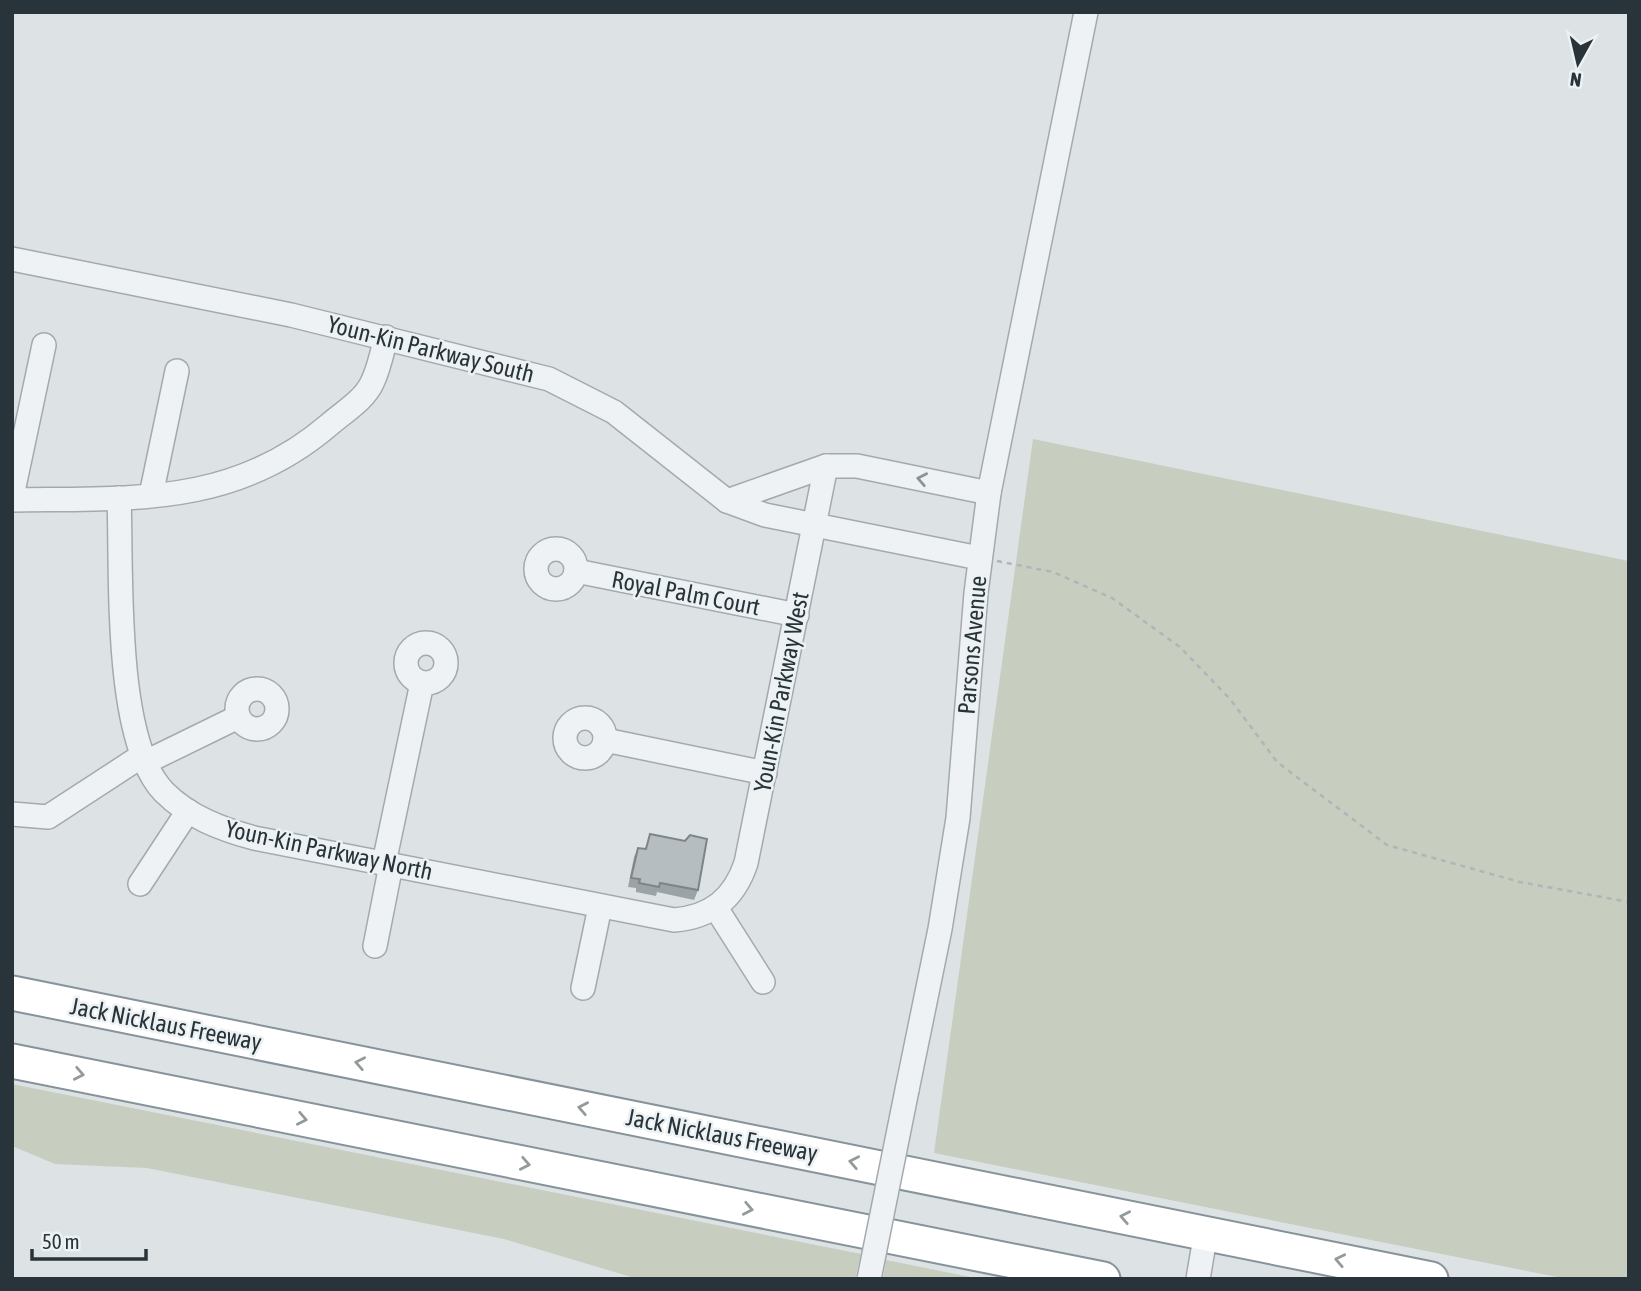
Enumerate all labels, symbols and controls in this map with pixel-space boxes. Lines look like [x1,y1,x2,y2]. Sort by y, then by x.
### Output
north arrow [1543,28,1613,98]
text: N [1569,68,1583,92]
street label: Youn-Kin Parkway South [325,310,537,388]
one-way arrow [916,473,928,488]
street label: Royal Palm Court [610,565,762,621]
street label: Parsons Avenue [952,575,992,715]
street label: Youn-Kin Parkway West [748,590,814,794]
street label: Youn-Kin Parkway North [223,815,435,885]
street label: Jack Nicklaus Freeway [68,992,264,1056]
one-way arrow [354,1056,366,1071]
one-way arrow [73,1066,85,1081]
one-way arrow [577,1101,589,1116]
street label: Jack Nicklaus Freeway [624,1103,820,1167]
one-way arrow [296,1111,308,1126]
one-way arrow [848,1155,860,1170]
one-way arrow [519,1156,531,1171]
one-way arrow [742,1200,754,1215]
one-way arrow [1119,1210,1131,1225]
scale bar [32,1218,145,1262]
text: 50 m [42,1229,80,1253]
one-way arrow [1334,1253,1346,1268]

